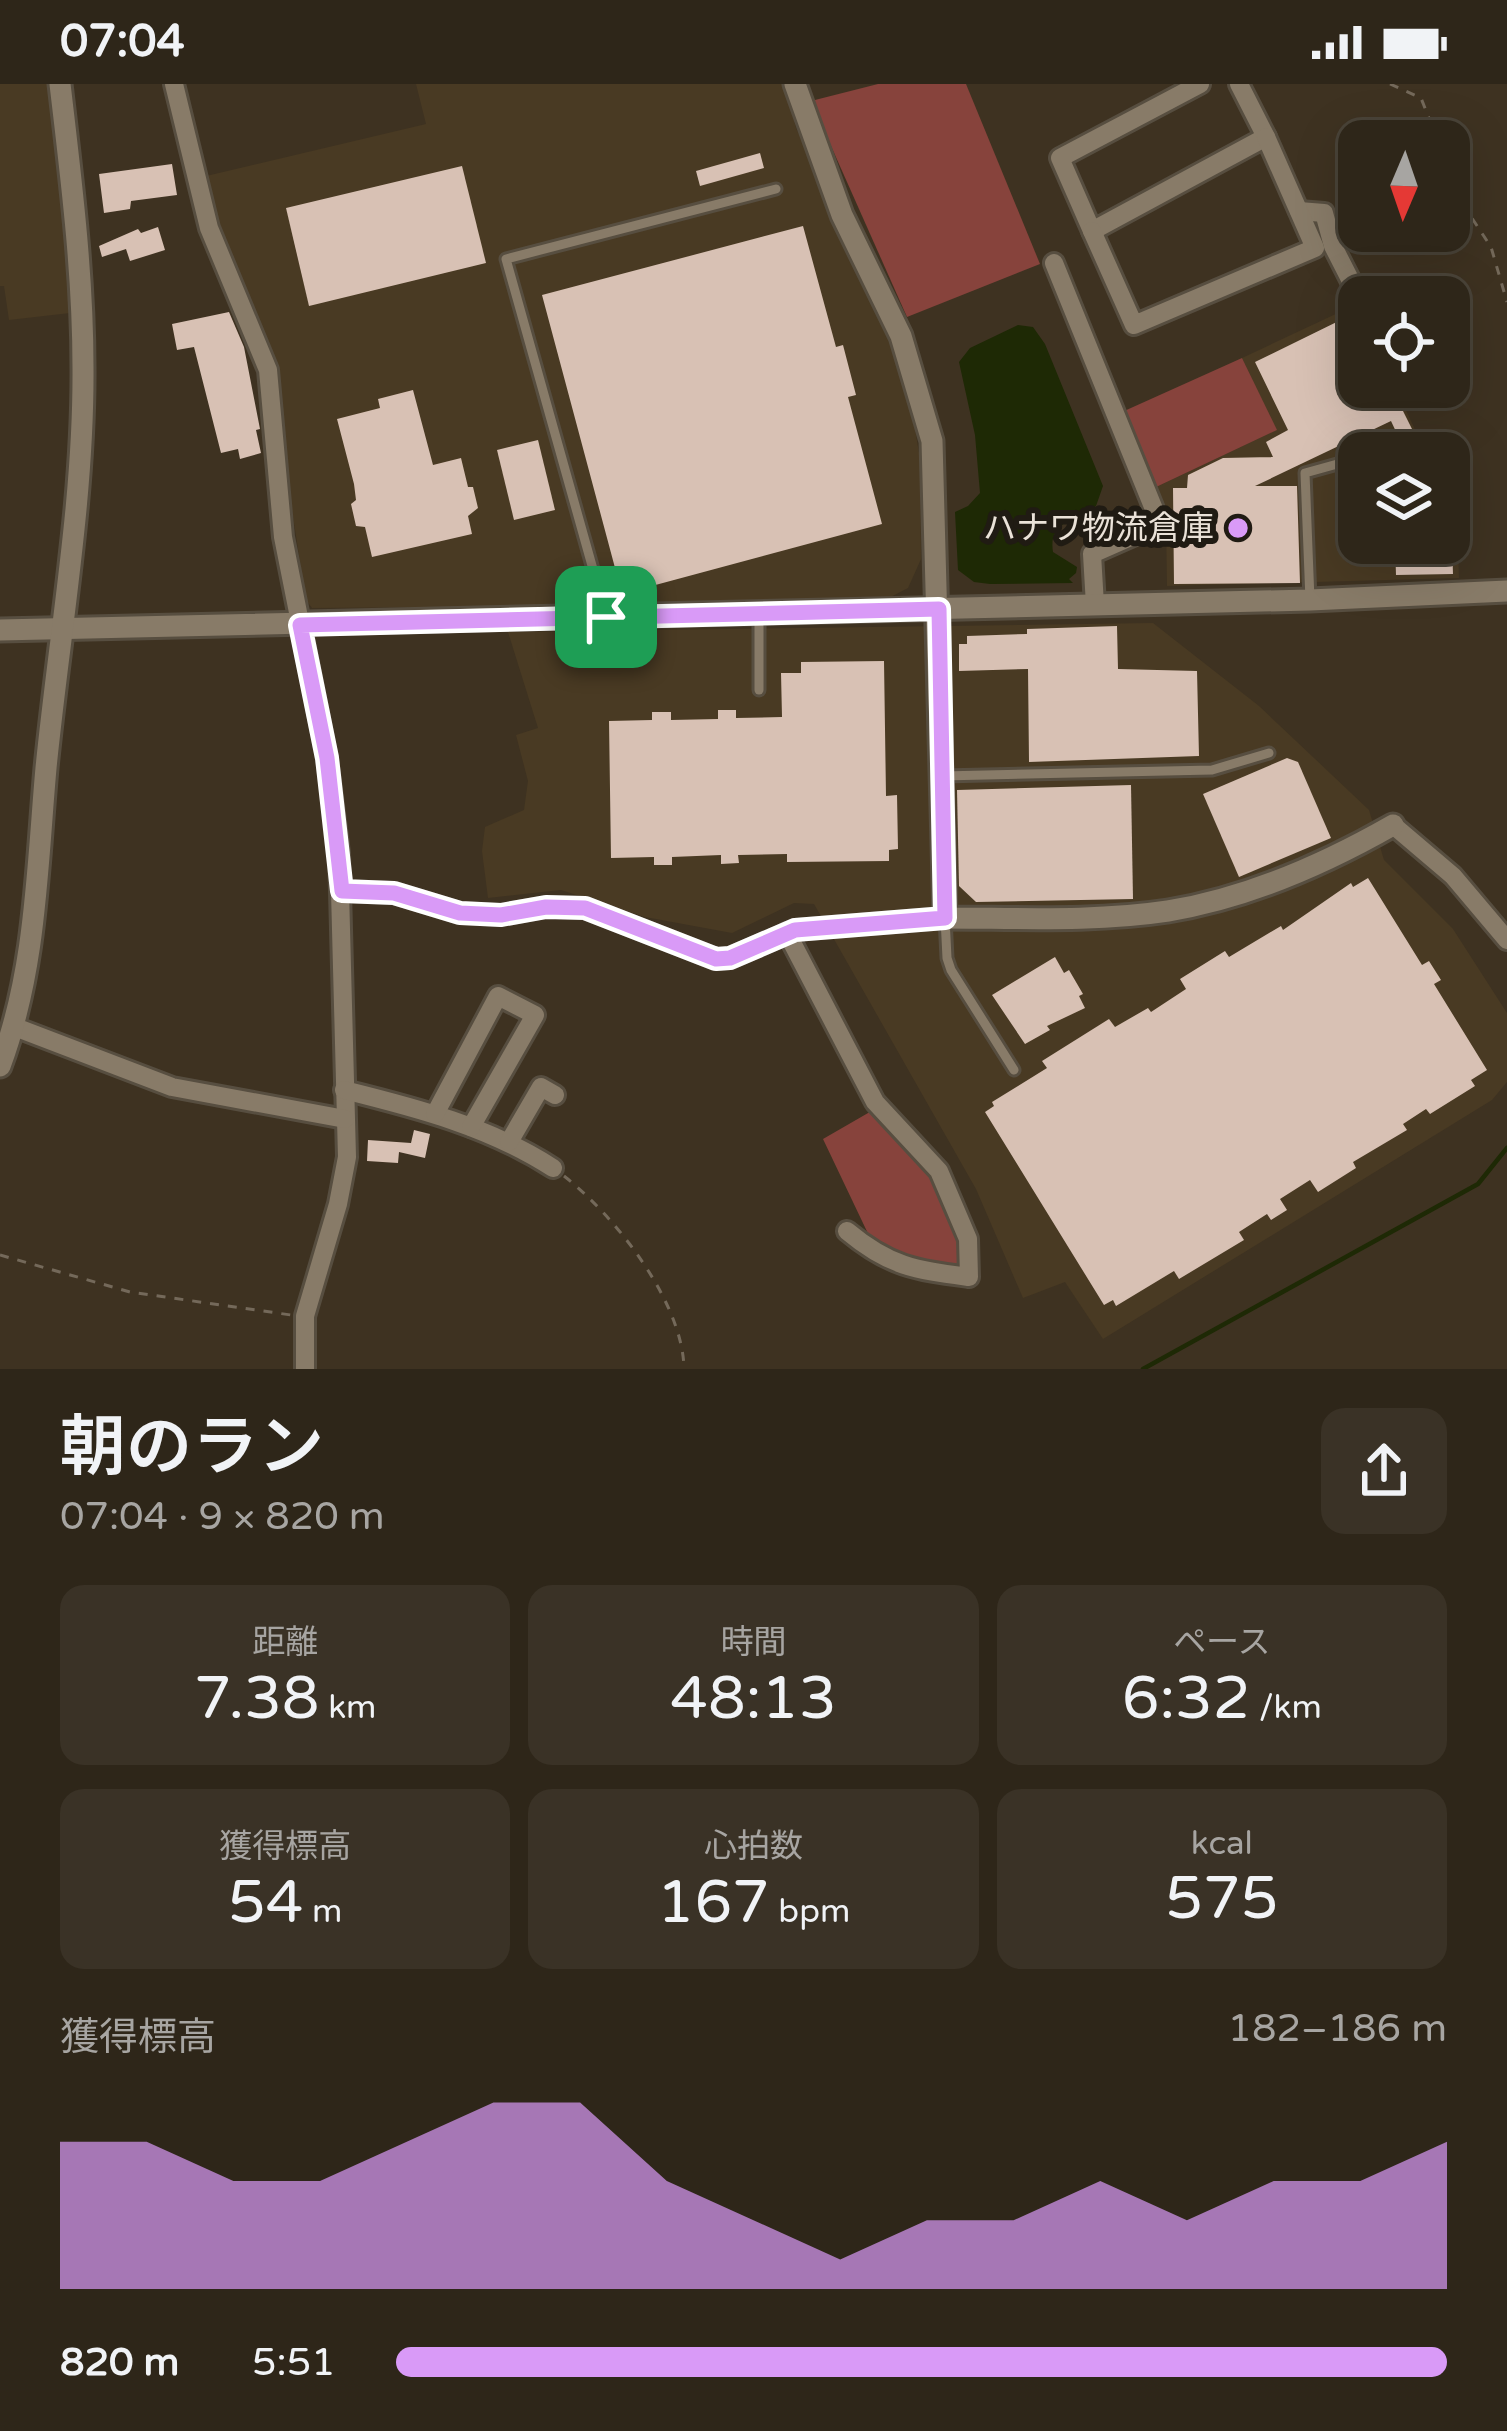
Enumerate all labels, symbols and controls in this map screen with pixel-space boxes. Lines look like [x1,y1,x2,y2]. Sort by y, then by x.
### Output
text: 07:04 [60,15,185,69]
north arrow [1338,120,1470,252]
map controls [1338,120,1470,564]
button: locate [1338,276,1470,408]
button: layers [1338,432,1470,564]
place label: ハナワ物流倉庫 [983,509,1214,548]
marker: ハナワ物流倉庫 [1225,515,1251,541]
pin [555,566,657,668]
icon: arrive [573,584,639,650]
text: 朝のラン [60,1408,324,1488]
button: share [1321,1408,1447,1534]
text: 07:04 · 9 × 820 m [60,1493,385,1540]
text: 距離 [252,1623,318,1662]
text: 時間 [720,1623,786,1662]
text: ペース [1173,1623,1271,1662]
text: 7.38 [194,1663,320,1735]
text: 48:13 [670,1663,837,1735]
text: 6:32 [1122,1663,1250,1735]
text: km [320,1688,376,1727]
text: /km [1250,1688,1322,1727]
text: kcal [1191,1824,1253,1863]
text: 獲得標高 [219,1827,351,1866]
text: 心拍数 [704,1827,803,1866]
text: 575 [1165,1863,1278,1935]
text: 54 [228,1867,303,1939]
text: 167 [657,1867,770,1939]
text: m [303,1892,342,1931]
text: bpm [770,1892,850,1931]
text: 182–186 m [1227,2005,1447,2052]
text: 獲得標高 [60,2014,216,2061]
text: 820 m [60,2339,179,2386]
text: 5:51 [252,2339,336,2386]

